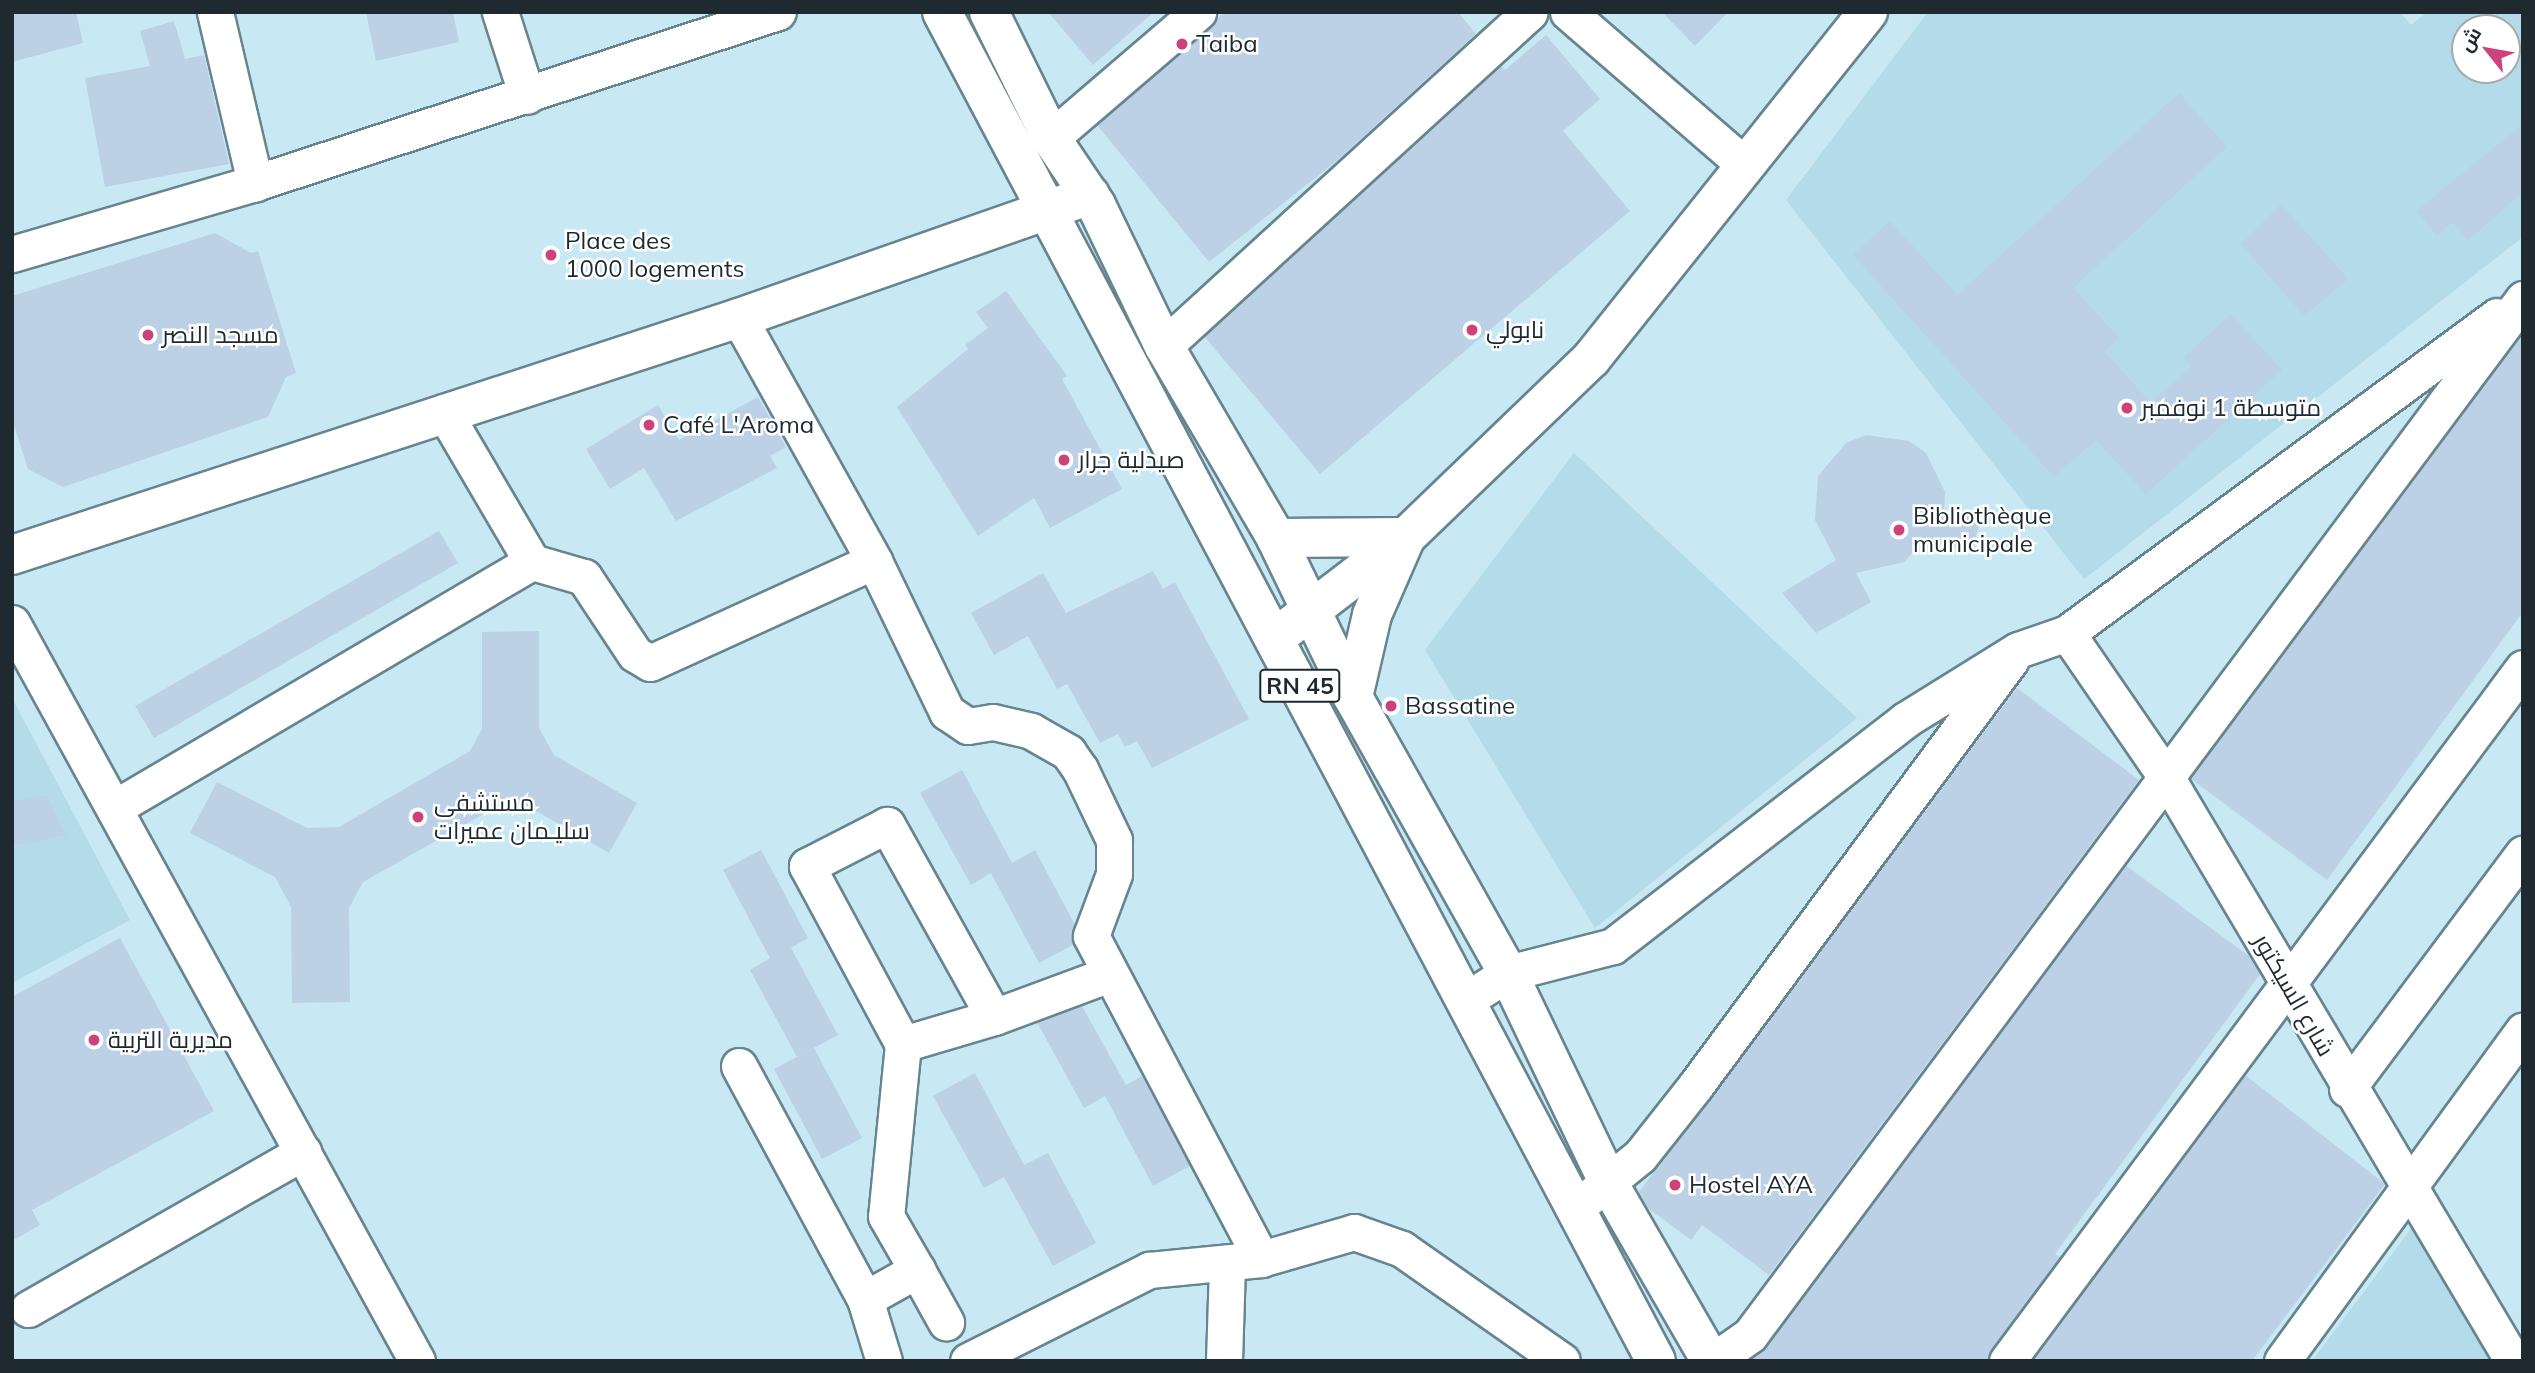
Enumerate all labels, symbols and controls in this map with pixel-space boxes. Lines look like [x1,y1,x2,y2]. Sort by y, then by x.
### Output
north arrow [2451,14,2521,84]
text: ش [2453,23,2486,56]
place label: Taiba [1196,30,1258,58]
marker: Taiba [1174,36,1190,52]
place label: Place des 1000 logements [565,227,744,283]
marker: Place des 1000 logements [543,247,559,263]
place label: نابولي [1486,316,1544,344]
place label: مسجد النصر [162,321,279,349]
marker: نابولي [1464,322,1480,338]
marker: مسجد النصر [140,327,156,343]
place label: متوسطة 1 نوفمبر [2141,394,2321,422]
marker: متوسطة 1 نوفمبر [2119,400,2135,416]
place label: Café L'Aroma [663,411,814,439]
marker: Café L'Aroma [641,417,657,433]
place label: صيدلية جرار [1078,446,1185,474]
marker: صيدلية جرار [1056,452,1072,468]
place label: Bibliothèque municipale [1913,502,2051,558]
marker: Bibliothèque municipale [1891,522,1907,538]
road number: RN 45 [1258,666,1342,706]
place label: Bassatine [1405,692,1515,720]
marker: Bassatine [1383,698,1399,714]
place label: مستشفى سليـمان عميرات [434,789,590,845]
marker: مستشفى سليـمان عميرات [408,807,428,827]
street label: شارع السيكتور [2247,929,2341,1061]
place label: مديرية التربية [108,1026,233,1054]
marker: مديرية التربية [86,1032,102,1048]
place label: Hostel AYA [1689,1171,1813,1199]
marker: Hostel AYA [1667,1177,1683,1193]

